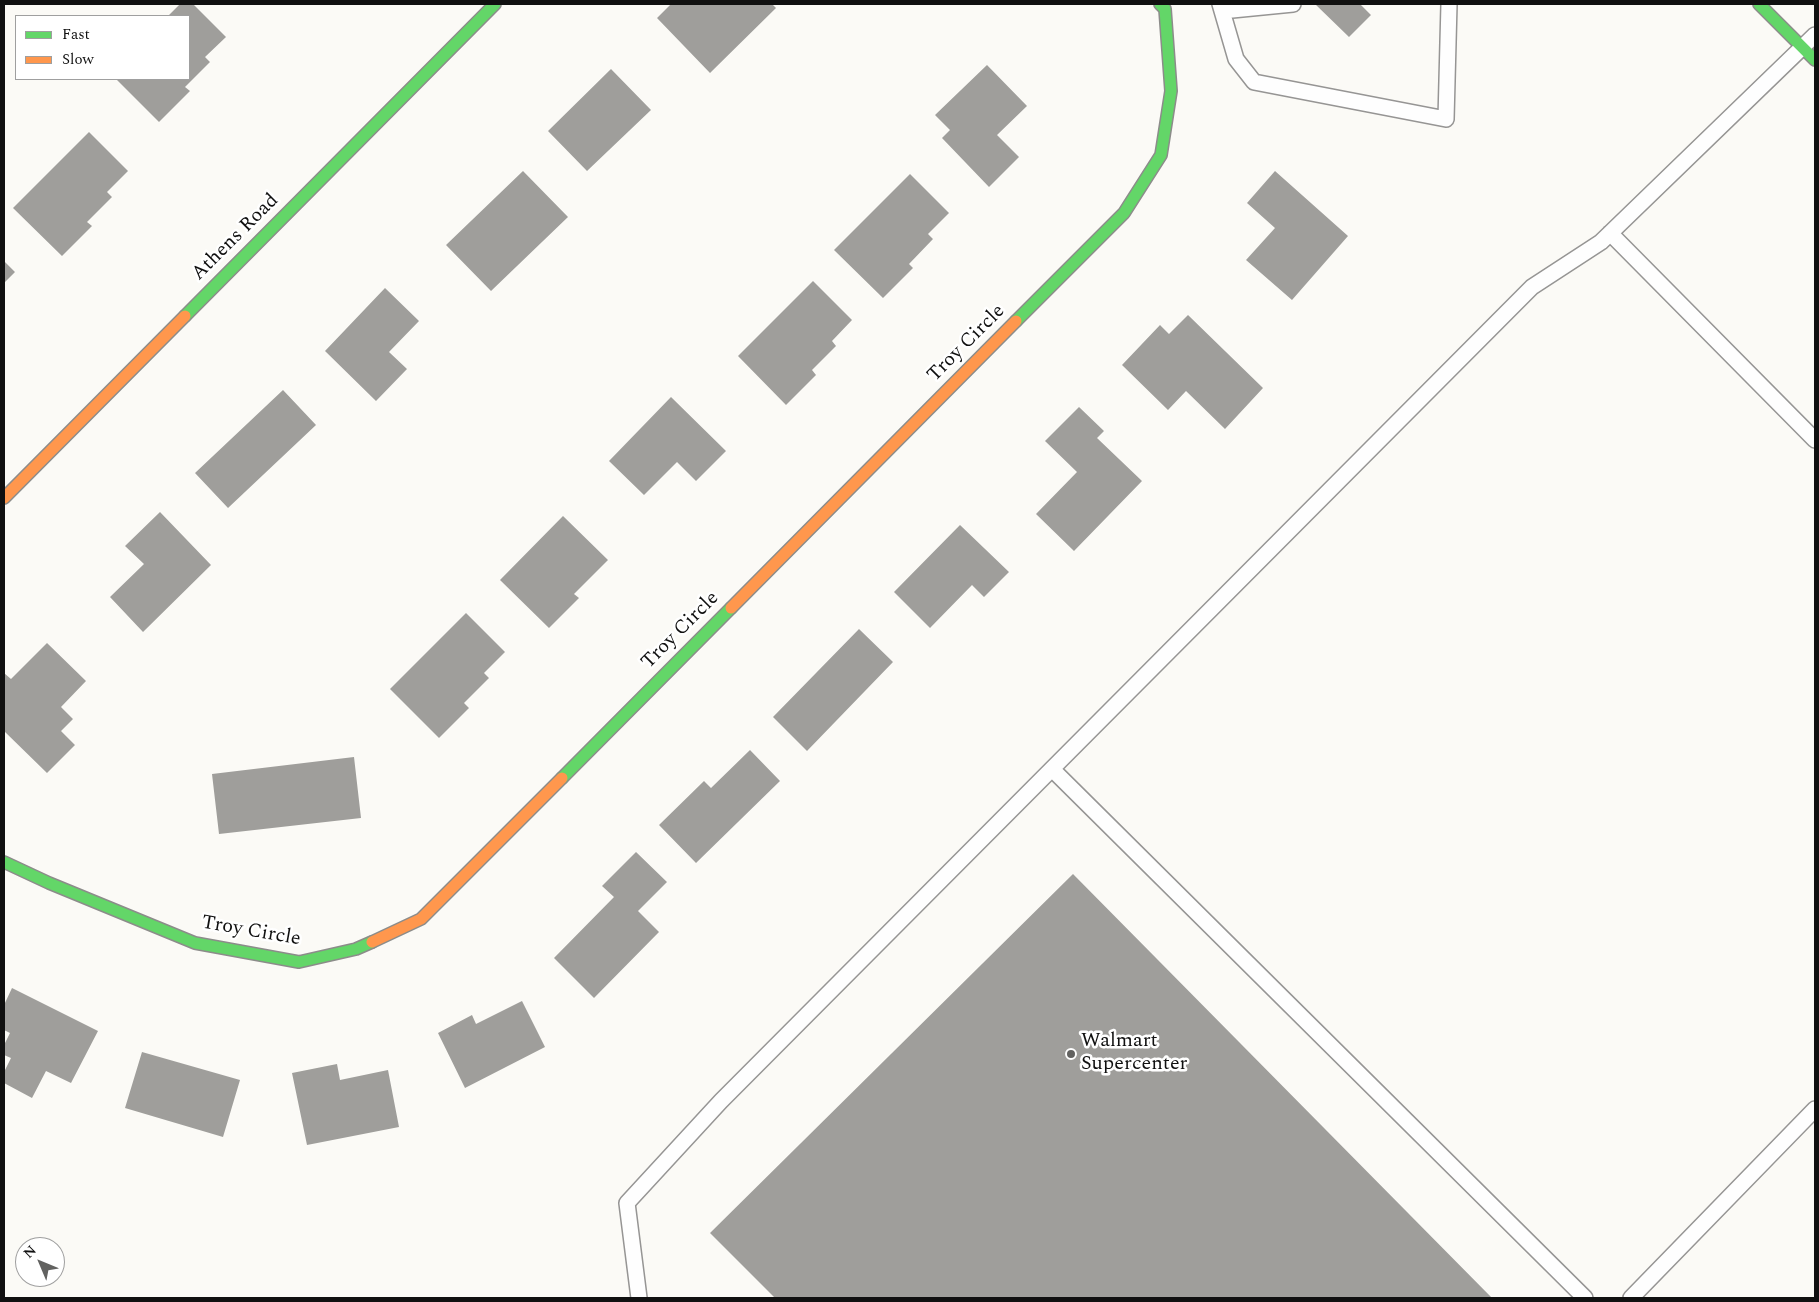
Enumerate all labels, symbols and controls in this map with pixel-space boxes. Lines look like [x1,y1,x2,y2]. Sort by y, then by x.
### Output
legend [15,15,190,80]
text: Fast [62,23,90,46]
text: Slow [62,48,94,71]
street label: Athens Road [188,190,284,286]
street label: Troy Circle [923,300,1011,388]
street label: Troy Circle [637,587,725,675]
street label: Troy Circle [200,911,302,953]
place label: Walmart Supercenter [1081,1030,1187,1077]
marker: Walmart Supercenter [1065,1048,1077,1060]
north arrow [15,1237,65,1287]
text: N [18,1240,41,1263]

